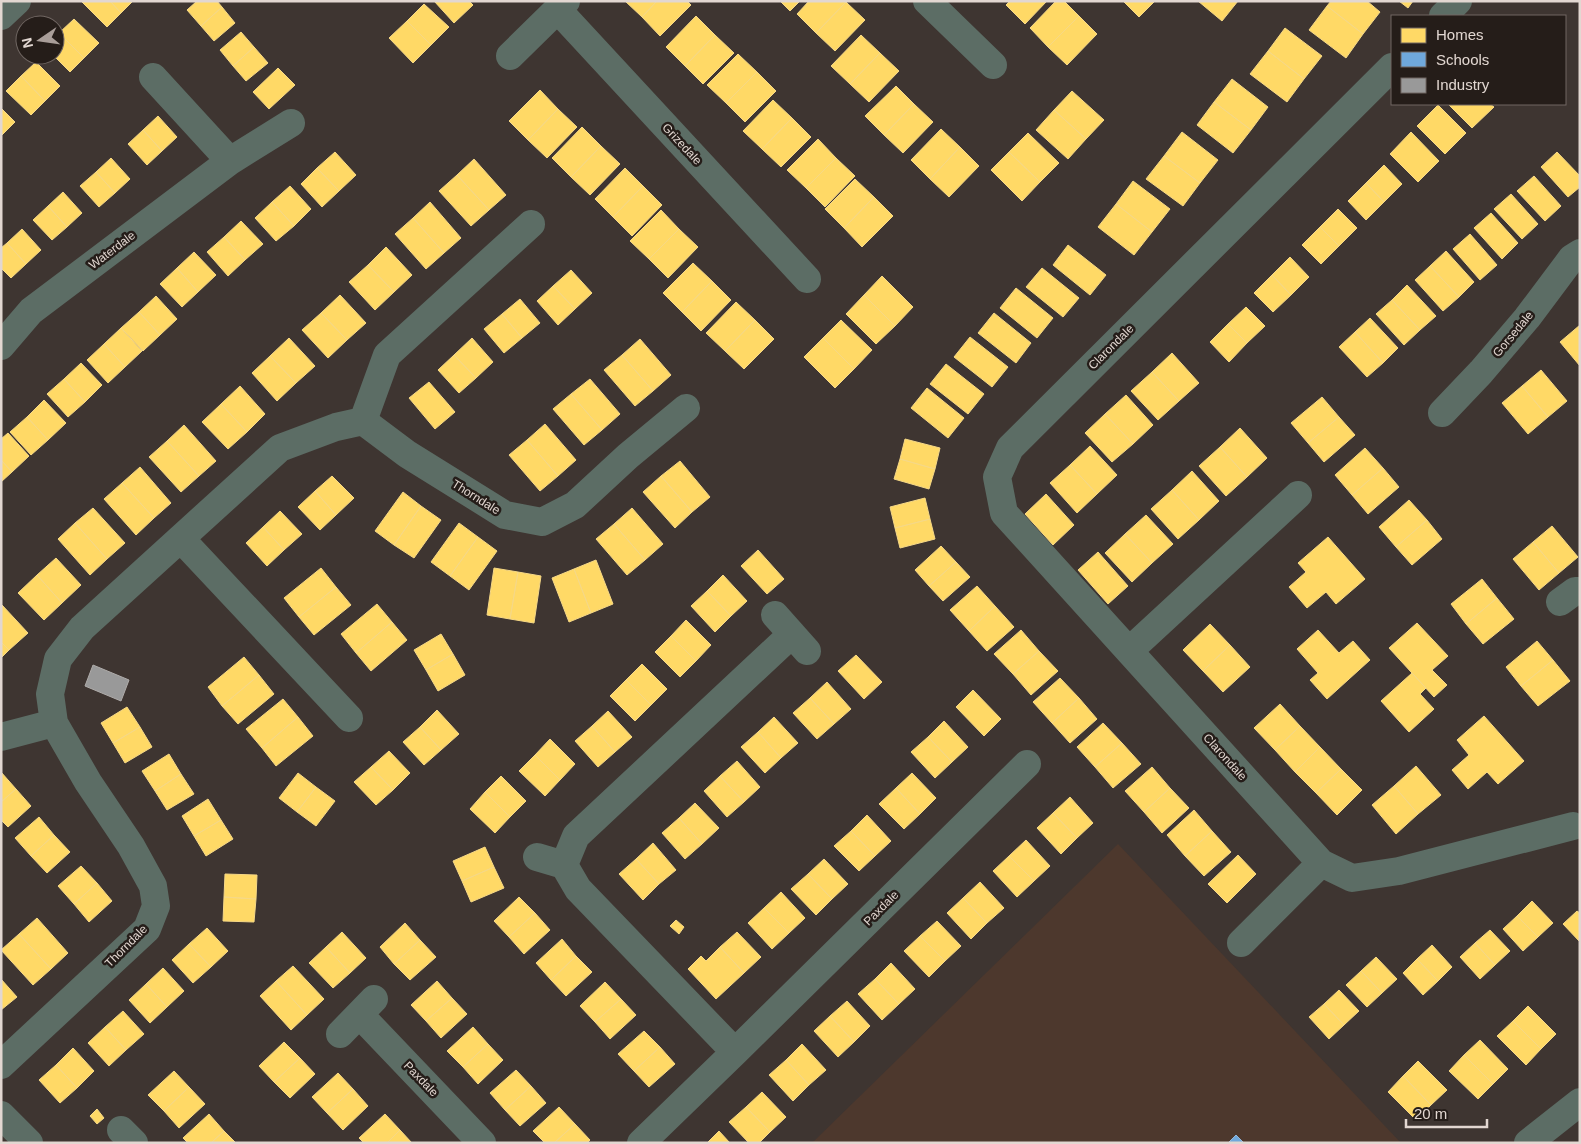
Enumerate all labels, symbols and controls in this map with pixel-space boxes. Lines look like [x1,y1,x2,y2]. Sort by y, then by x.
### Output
north arrow [15,15,65,65]
legend [1391,15,1566,105]
text: Homes [1436,26,1484,43]
text: N [18,36,36,50]
text: Schools [1436,51,1489,68]
text: Industry [1436,76,1490,93]
street label: Grizedale [659,120,705,168]
street label: Waterdale [86,228,138,272]
street label: Gorsedale [1490,308,1536,360]
street label: Clarondale [1086,321,1137,372]
street label: Thorndale [449,477,503,517]
street label: Clarondale [1200,731,1250,783]
street label: Paxdale [861,887,902,928]
street label: Thorndale [102,922,150,970]
street label: Paxdale [401,1059,441,1100]
scale bar [1406,1096,1487,1128]
text: 20 m [1414,1105,1447,1122]

